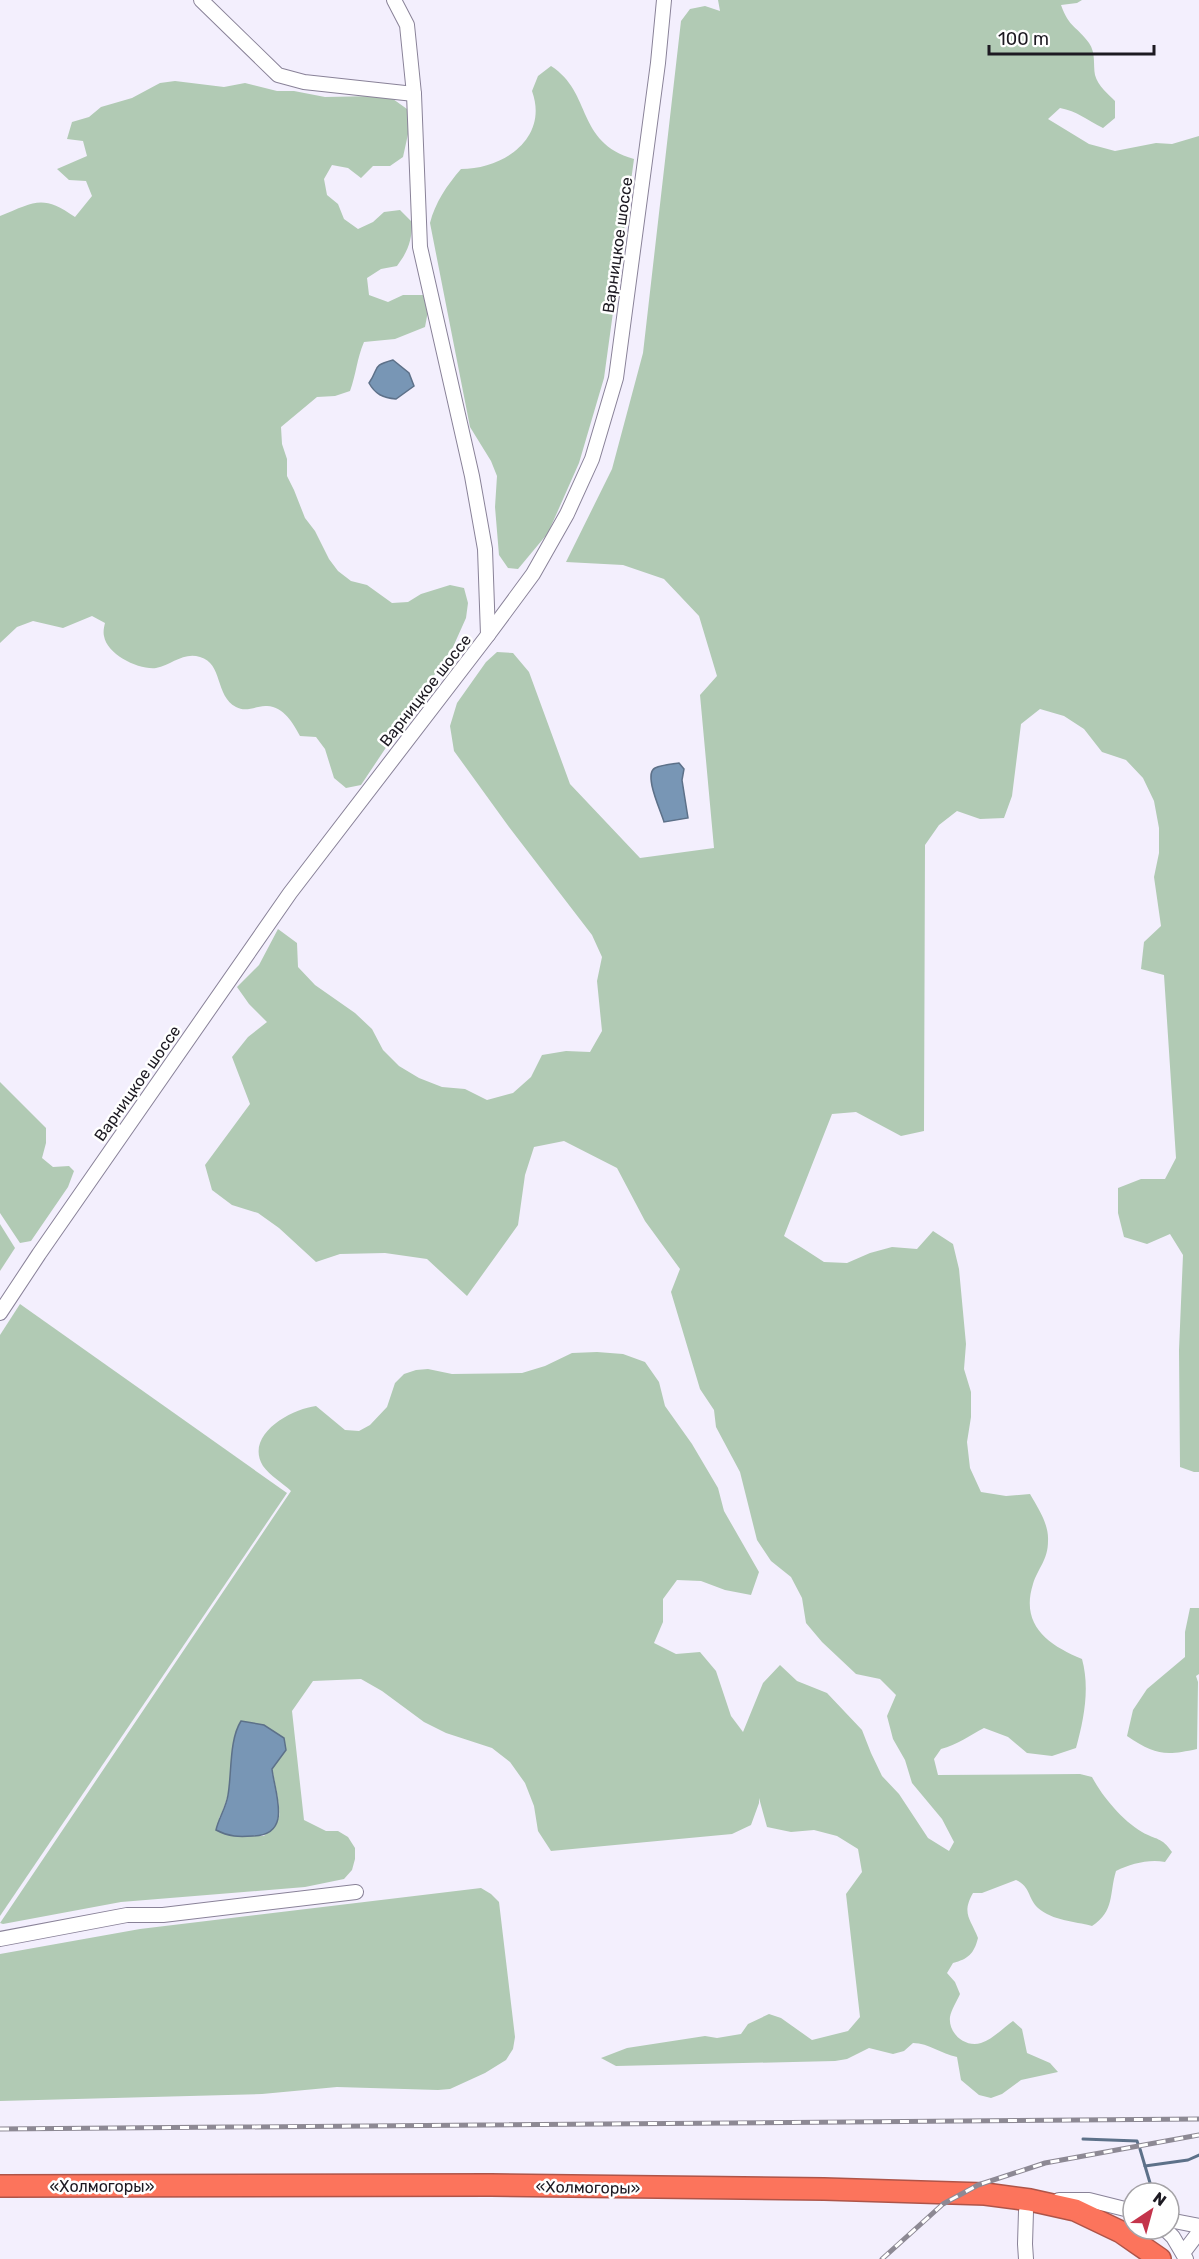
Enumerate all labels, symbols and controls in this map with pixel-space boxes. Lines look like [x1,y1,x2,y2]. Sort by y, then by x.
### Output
scale bar [989,18,1154,56]
text: 100 m [998,28,1049,50]
street label: Варницкое шоссе [599,176,636,314]
street label: Варницкое шоссе [376,630,475,750]
street label: Варницкое шоссе [90,1022,185,1145]
street label: «Холмогоры» [50,2177,155,2196]
street label: «Холмогоры» [535,2177,641,2198]
north arrow [1121,2181,1181,2241]
text: N [1149,2188,1170,2210]

